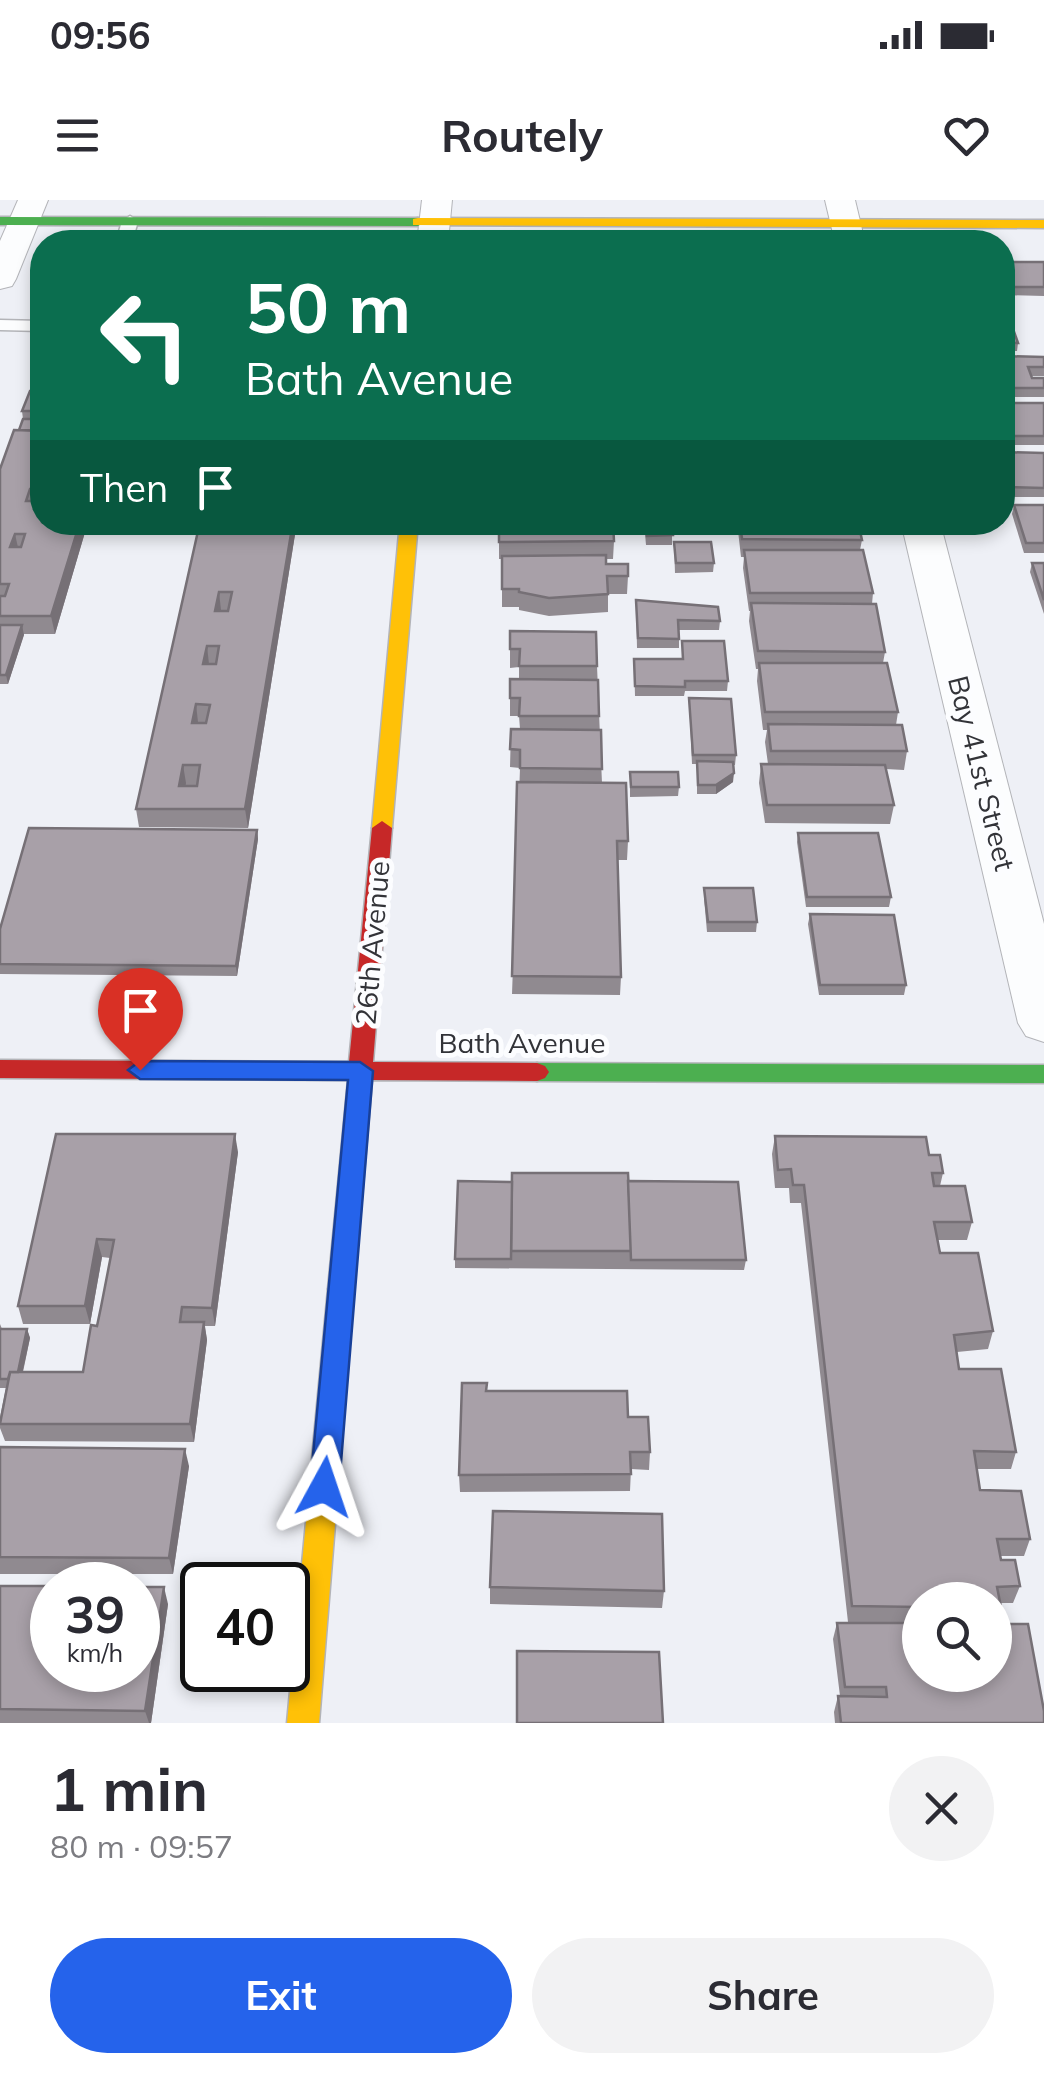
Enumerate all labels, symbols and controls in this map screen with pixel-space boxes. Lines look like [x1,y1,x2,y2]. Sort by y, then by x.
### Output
text: 09:56 [50,11,151,59]
text: Routely [441,107,603,163]
icon: menu [50,108,105,163]
icon: heart [939,108,994,163]
text: 50 m [245,263,411,351]
icon: left [80,270,210,400]
text: Bath Avenue [245,350,513,406]
icon: arrive [188,460,243,515]
text: Then [80,464,168,512]
street label: Bay 41st Street [941,672,1023,874]
street label: 26th Avenue [347,859,397,1027]
pin [98,968,183,1071]
icon: arrive [113,983,168,1038]
street label: Bath Avenue [439,1025,605,1060]
position arrow [272,1435,376,1539]
speed limit sign: 40 [180,1562,310,1692]
map controls [902,1582,1012,1692]
button: search [902,1582,1012,1692]
text: 39 [65,1583,125,1646]
text: km/h [67,1637,123,1668]
text: 1 min [50,1751,208,1826]
button: close [889,1756,994,1861]
text: 80 m · 09:57 [50,1826,233,1866]
button: Exit [50,1938,512,2053]
button: Share [532,1938,994,2053]

